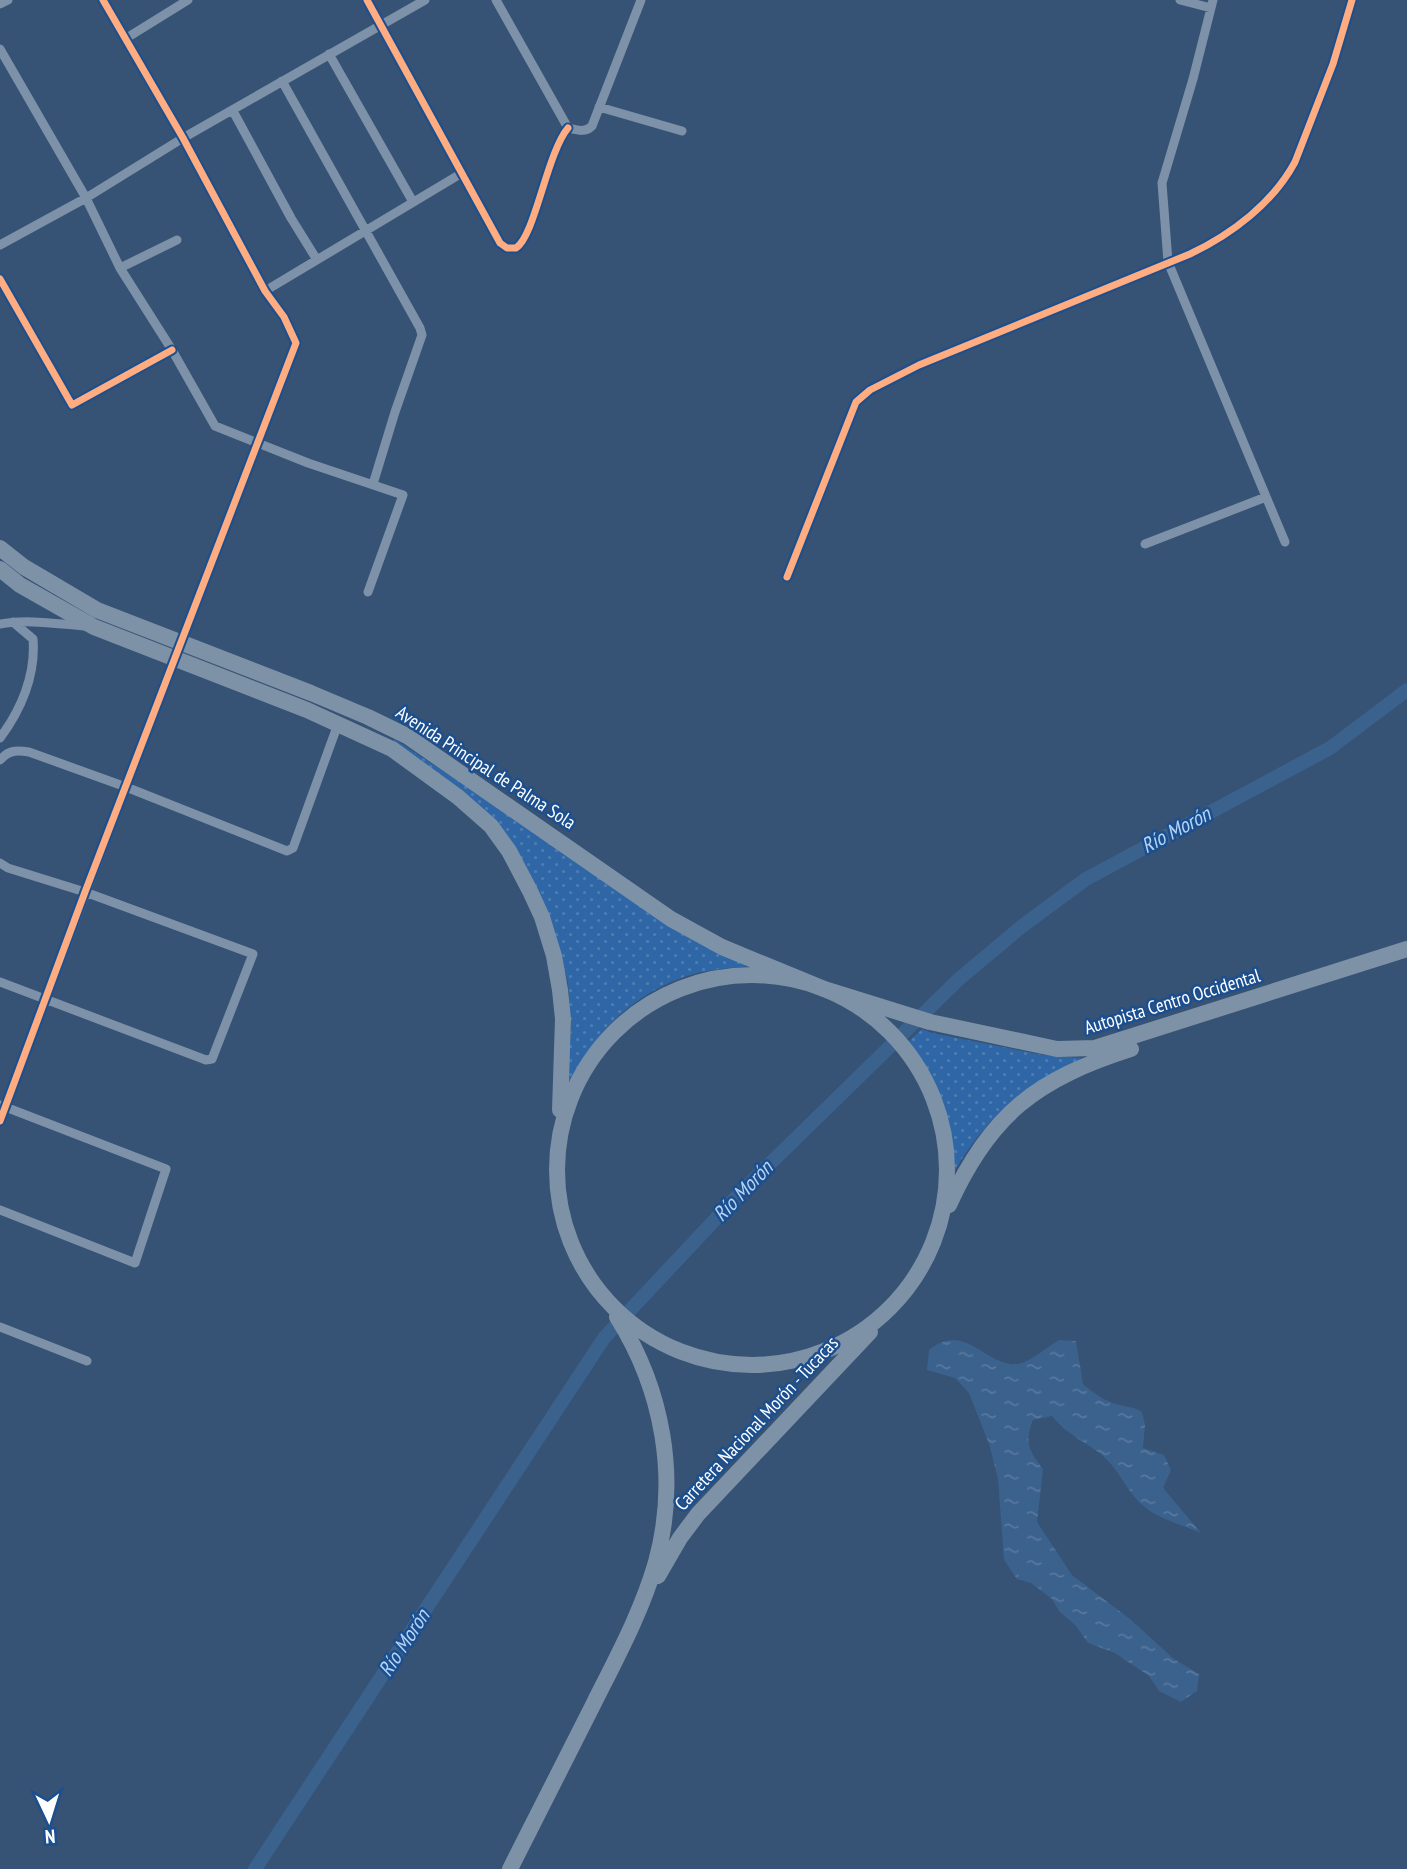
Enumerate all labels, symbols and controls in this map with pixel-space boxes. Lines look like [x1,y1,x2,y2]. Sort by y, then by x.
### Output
street label: Avenida Principal de Palma Sola [392,700,580,834]
water label: Río Morón [1136,799,1217,859]
street label: Autopista Centro Occidental [1081,963,1263,1039]
water label: Río Morón [707,1153,780,1227]
street label: Carretera Nacional Morón - Tucacas [669,1331,843,1515]
water label: Río Morón [372,1603,436,1681]
north arrow [14,1785,84,1855]
text: N [44,1825,56,1849]

